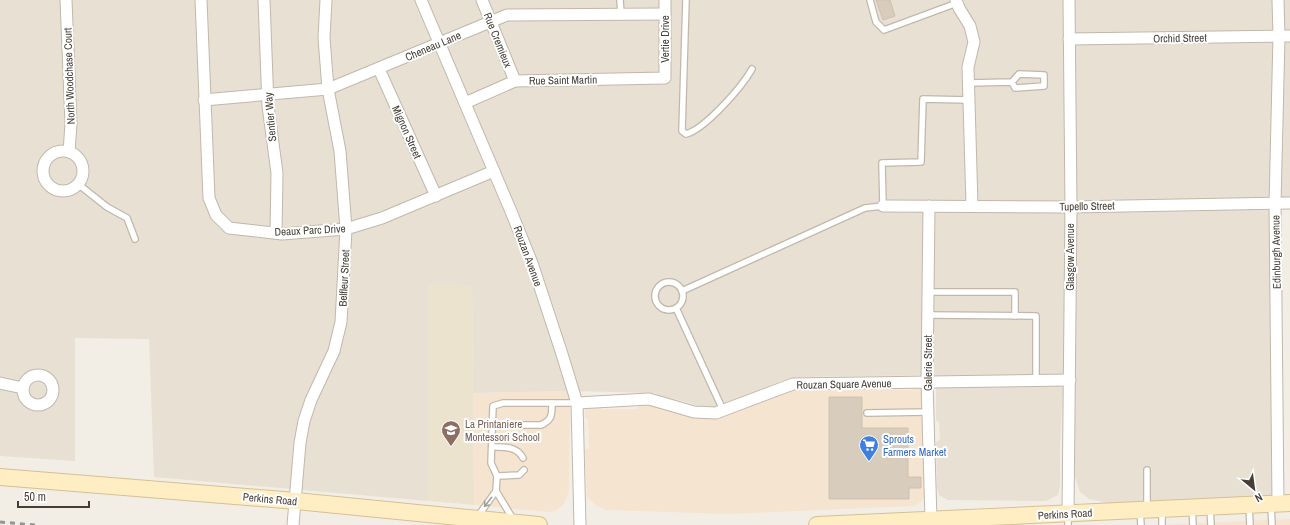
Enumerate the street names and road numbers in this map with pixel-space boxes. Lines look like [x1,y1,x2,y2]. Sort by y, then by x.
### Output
street label: Rue Cremieux [481,10,516,70]
street label: Vertie Drive [658,15,672,63]
street label: North Woodchase Court [60,27,78,125]
street label: Cheneau Lane [403,28,463,64]
street label: Orchid Street [1153,31,1207,45]
street label: Rue Saint Martin [529,72,597,88]
street label: Sentier Way [261,91,279,142]
street label: Mignon Street [389,103,425,161]
street label: Tupello Street [1059,199,1115,213]
street label: Edinburgh Avenue [1268,215,1284,289]
street label: Deaux Parc Drive [274,221,346,239]
street label: Glasgow Avenue [1063,223,1077,291]
street label: Rouzan Avenue [511,224,545,288]
street label: Belfleur Street [336,249,353,307]
street label: Galerie Street [921,334,935,391]
street label: Rouzan Square Avenue [796,376,892,392]
street label: Perkins Road [242,490,298,508]
street label: Perkins Road [1037,506,1093,522]

